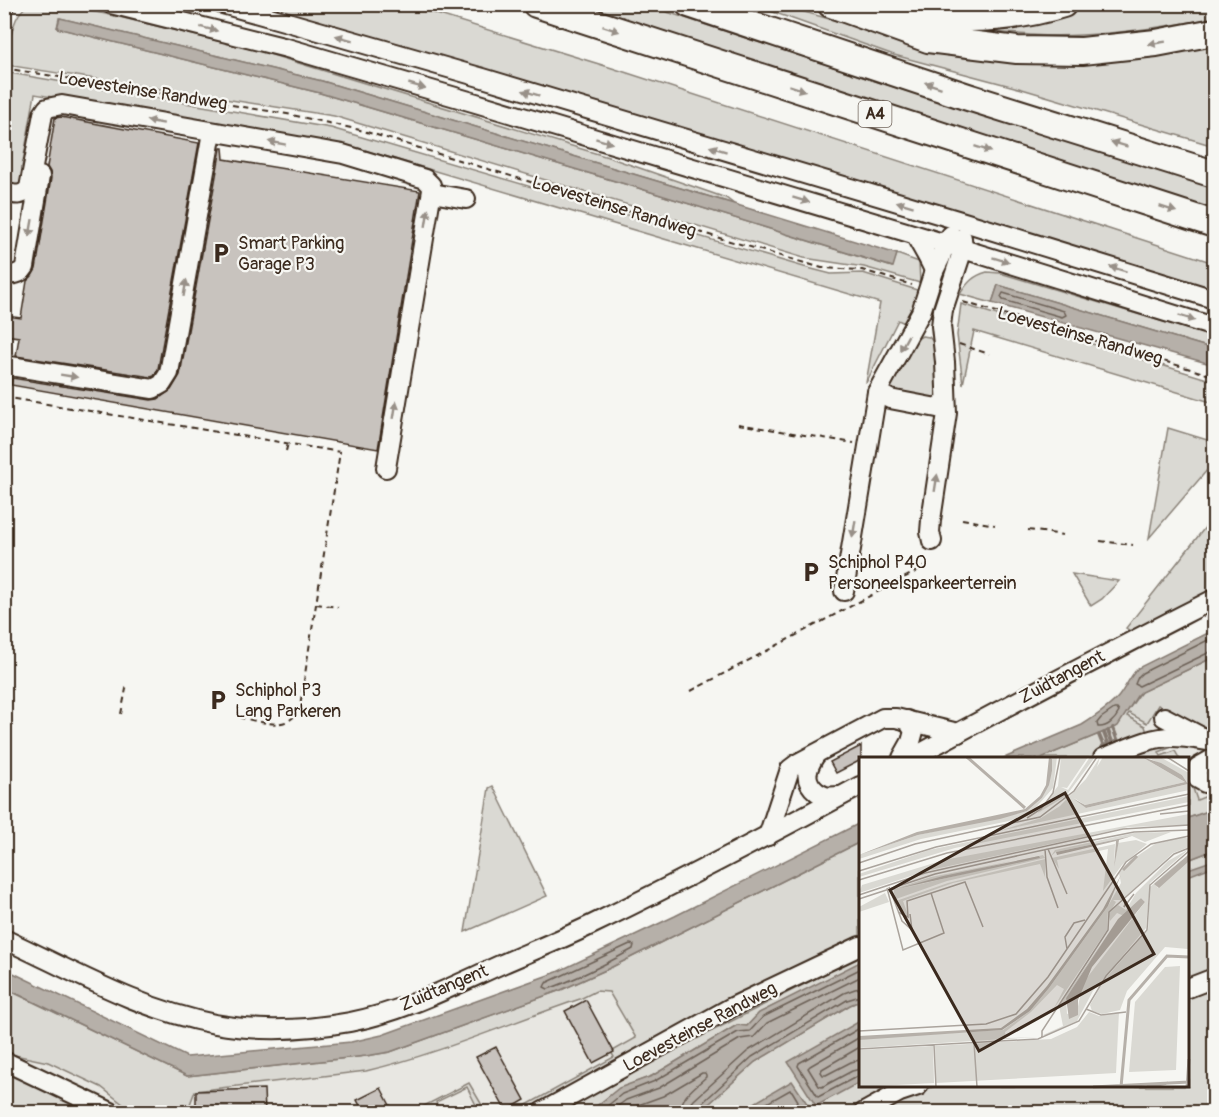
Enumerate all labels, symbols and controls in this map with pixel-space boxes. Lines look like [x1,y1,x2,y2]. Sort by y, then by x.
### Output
one-way arrow [199,24,218,34]
one-way arrow [602,24,620,34]
one-way arrow [335,33,353,42]
one-way arrow [1147,38,1166,47]
street label: Loevesteinse Randweg [57,66,229,116]
one-way arrow [924,80,942,89]
one-way arrow [408,82,426,91]
one-way arrow [788,84,806,94]
one-way arrow [522,88,540,97]
road number: A4 [858,101,892,127]
one-way arrow [145,117,164,126]
one-way arrow [595,137,613,146]
one-way arrow [267,138,286,147]
one-way arrow [1110,139,1128,148]
one-way arrow [709,143,727,153]
one-way arrow [974,144,992,154]
street label: Loevesteinse Randweg [529,171,699,243]
one-way arrow [792,196,810,205]
one-way arrow [896,199,914,208]
one-way arrow [1159,204,1177,214]
one-way arrow [423,208,432,227]
one-way arrow [27,218,36,237]
place label: Smart Parking Garage P3 [238,232,344,276]
parking icon: Smart Parking Garage P3 [209,241,233,265]
one-way arrow [992,256,1010,265]
one-way arrow [1109,264,1127,273]
one-way arrow [180,279,189,298]
street label: Loevesteinse Randweg [995,301,1165,371]
one-way arrow [1178,314,1196,323]
one-way arrow [899,335,909,352]
one-way arrow [60,371,79,380]
one-way arrow [391,401,400,420]
one-way arrow [932,474,941,493]
one-way arrow [849,520,858,539]
place label: Schiphol P40 Personeelsparkeerterrein [828,551,1017,595]
parking icon: Schiphol P40 Personeelsparkeerterrein [799,560,823,584]
street label: Zuidtangent [1015,645,1109,709]
place label: Schiphol P3 Lang Parkeren [235,679,341,723]
parking icon: Schiphol P3 Lang Parkeren [206,688,230,712]
inset map [859,757,1189,1087]
street label: Zuidtangent [396,959,492,1017]
street label: Loevesteinse Randweg [619,977,781,1077]

